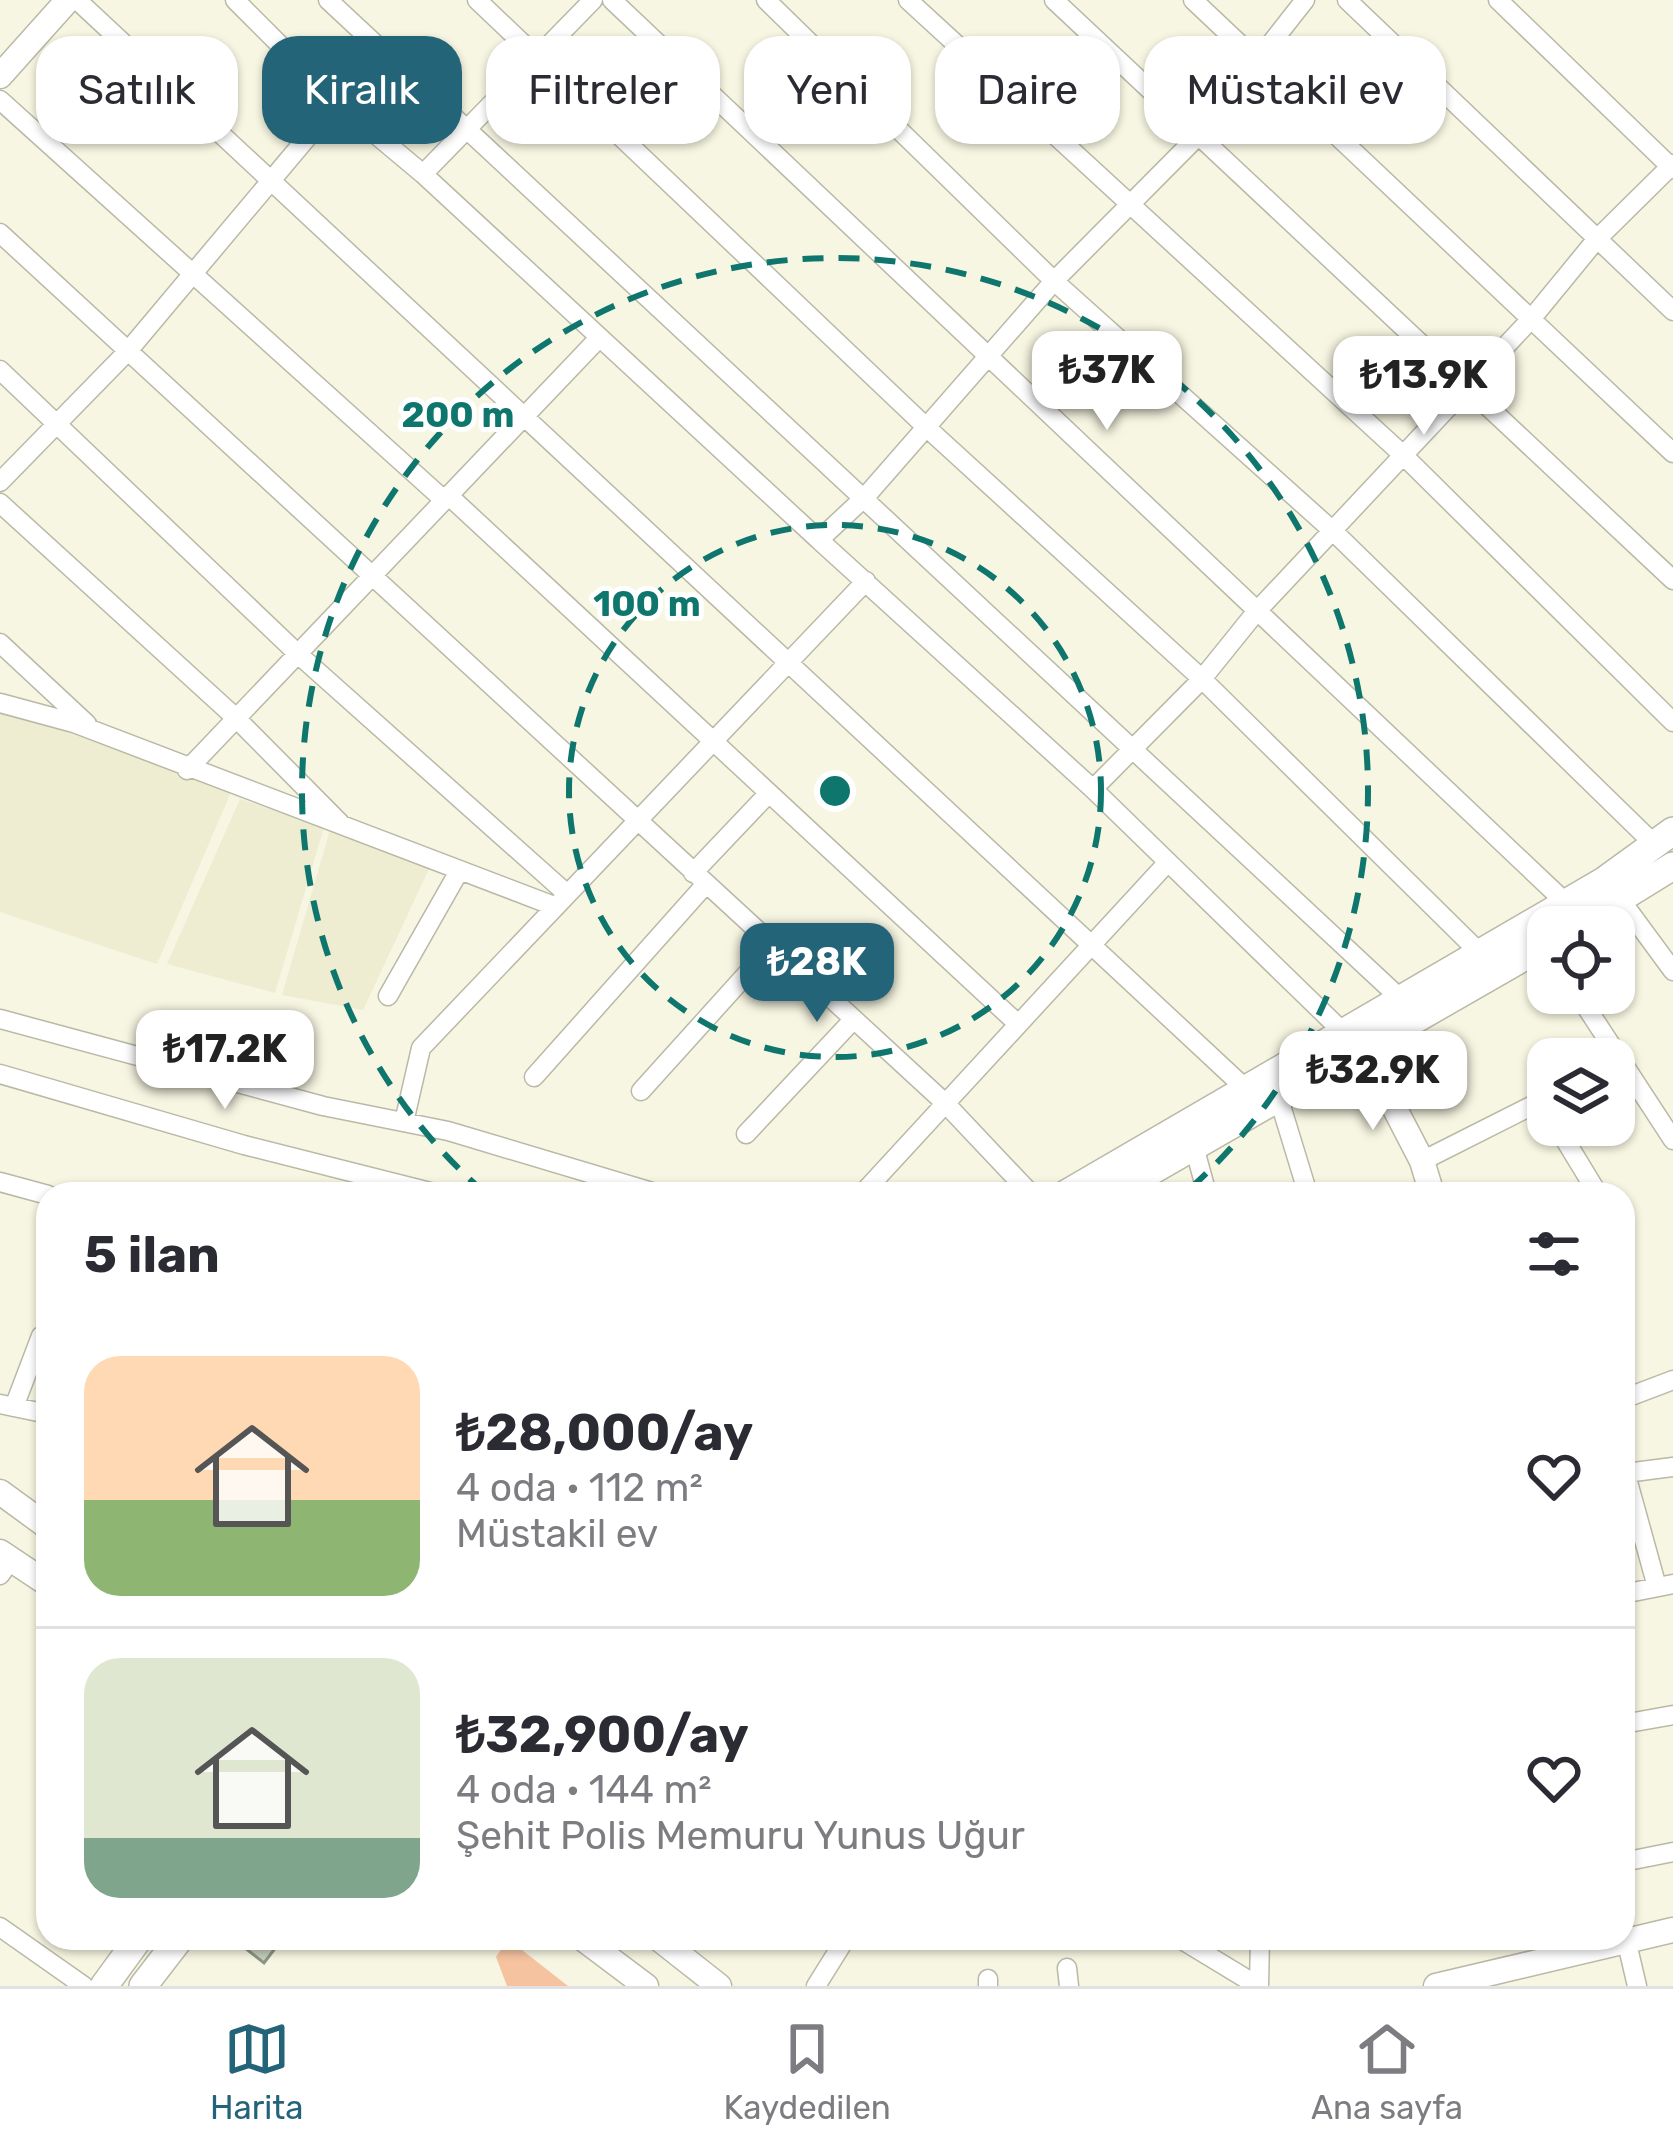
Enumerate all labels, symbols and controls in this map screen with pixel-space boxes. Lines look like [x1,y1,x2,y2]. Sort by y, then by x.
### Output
chip: Satılık [36,36,238,144]
chip: Kiralık [262,36,462,144]
chip: Filtreler [486,36,720,144]
chip: Yeni [744,36,911,144]
chip: Daire [935,36,1120,144]
chip: Müstakil ev [1144,36,1446,144]
pin: ₺37K [1036,331,1178,433]
pin: ₺13.9K [1326,336,1522,438]
text: ₺37K [1059,347,1155,393]
text: ₺13.9K [1360,352,1488,398]
text: 200 m [401,393,515,436]
text: 100 m [593,582,701,625]
centre of rings [814,770,856,812]
map controls [1527,906,1635,1146]
button: locate [1527,906,1635,1014]
pin: ₺28K [746,923,888,1025]
text: ₺28K [767,939,867,985]
pin: ₺17.2K [127,1010,323,1112]
text: ₺17.2K [163,1026,287,1072]
pin: ₺32.9K [1275,1031,1471,1133]
button: layers [1527,1038,1635,1146]
text: ₺32.9K [1306,1047,1440,1093]
icon: filters [1521,1221,1587,1287]
text: 5 ilan [84,1224,220,1285]
text: ₺28,000/ay [456,1402,753,1463]
icon: home [180,1404,324,1548]
icon: heart [1521,1443,1587,1509]
text: 4 oda · 112 m² [456,1465,703,1511]
text: Müstakil ev [456,1511,658,1557]
text: ₺32,900/ay [456,1704,749,1765]
icon: home [180,1706,324,1850]
icon: heart [1521,1745,1587,1811]
text: 4 oda · 144 m² [456,1767,712,1813]
text: Şehit Polis Memuru Yunus Uğur [456,1813,1025,1859]
tab: Harita [210,2016,303,2127]
tab: Kaydedilen [724,2016,891,2127]
tab: Ana sayfa [1311,2016,1463,2127]

